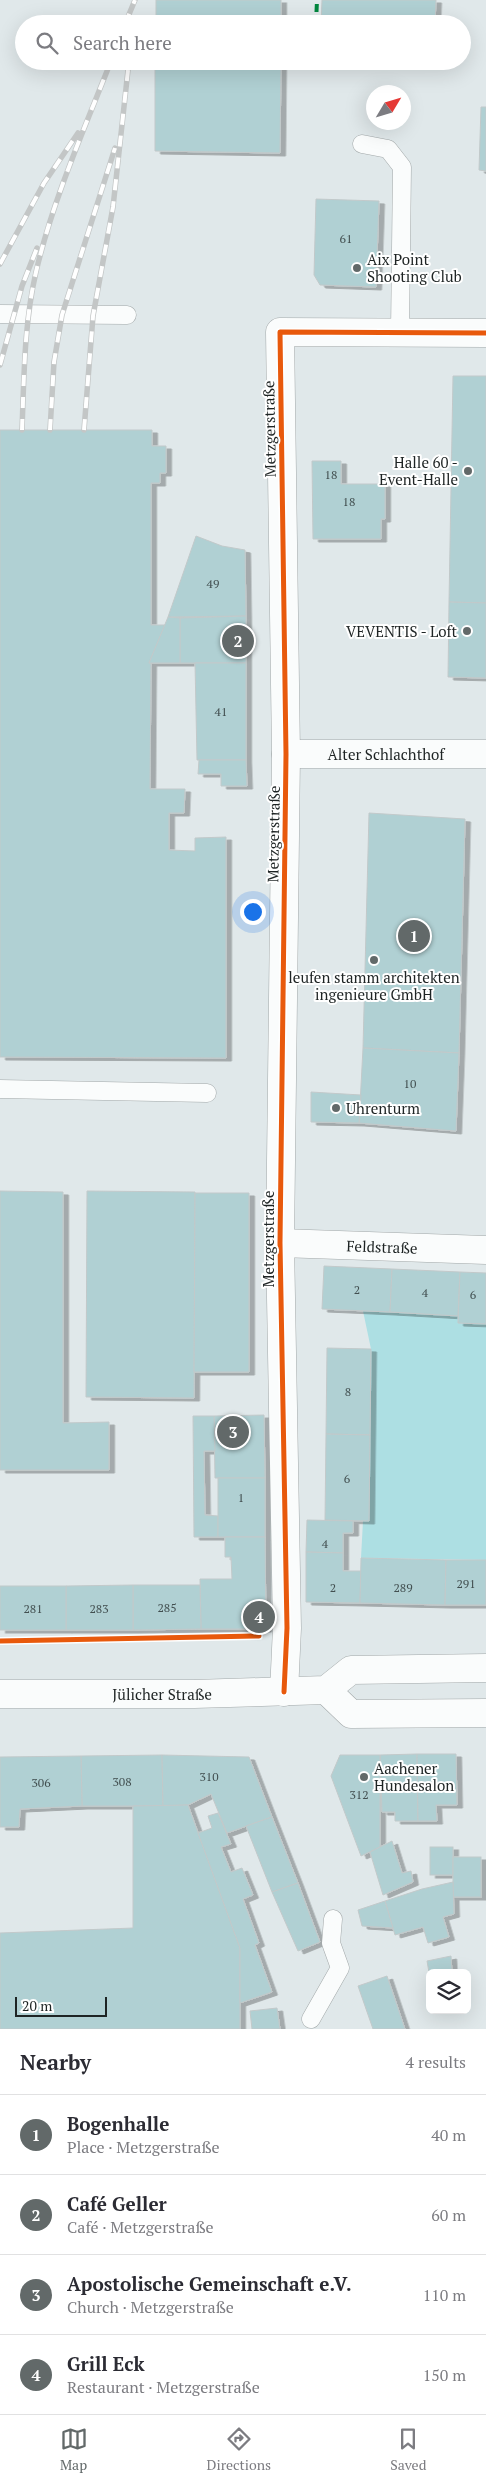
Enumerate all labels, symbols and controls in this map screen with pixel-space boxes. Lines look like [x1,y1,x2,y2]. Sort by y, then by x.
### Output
search box [15,15,471,70]
icon: search [33,29,61,57]
text: Search here [73,30,172,55]
north arrow [366,85,411,130]
house number: 61 [340,231,352,246]
place label: Aix Point Shooting Club [367,249,462,286]
marker: Aix Point Shooting Club [351,262,363,274]
street label: Metzgerstraße [258,380,280,478]
place label: Halle 60 - Event-Halle [379,452,458,489]
marker: Halle 60 - Event-Halle [462,465,474,477]
house number: 18 [325,467,337,482]
house number: 18 [343,494,355,509]
house number: 49 [207,576,219,591]
place label: VEVENTIS - Loft [346,621,457,641]
pin: 2 [222,622,254,660]
marker: VEVENTIS - Loft [461,625,473,637]
house number: 41 [215,704,227,719]
street label: Alter Schlachthof [328,744,445,764]
street label: Metzgerstraße [262,785,284,883]
your location [240,899,266,925]
pin: 1 [398,917,430,955]
marker: leufen stamm architekten ingenieure GmbH [368,954,380,966]
place label: leufen stamm architekten ingenieure GmbH [288,967,460,1004]
house number: 10 [404,1076,416,1091]
place label: Uhrenturm [346,1098,420,1118]
marker: Uhrenturm [330,1102,342,1114]
street label: Metzgerstraße [258,1191,278,1287]
street label: Feldstraße [346,1235,418,1258]
house number: 2 [354,1282,360,1297]
house number: 4 [422,1285,429,1300]
house number: 6 [470,1287,477,1302]
house number: 8 [345,1384,351,1399]
pin: 3 [217,1413,249,1451]
house number: 6 [344,1471,351,1486]
house number: 1 [238,1490,244,1505]
house number: 4 [322,1536,329,1551]
house number: 291 [456,1576,476,1591]
house number: 2 [330,1580,336,1595]
house number: 289 [393,1580,413,1595]
pin: 4 [243,1598,275,1636]
house number: 285 [157,1600,177,1615]
house number: 281 [23,1601,43,1616]
house number: 283 [89,1601,109,1616]
street label: Jülicher Straße [112,1683,212,1704]
place label: Aachener Hundesalon [374,1758,454,1795]
house number: 310 [199,1769,219,1784]
marker: Aachener Hundesalon [358,1771,370,1783]
house number: 308 [112,1774,132,1789]
house number: 306 [31,1775,51,1790]
house number: 312 [349,1787,369,1802]
map controls [426,1969,471,2014]
button: layers [426,1969,471,2014]
scale bar [15,1994,108,2017]
text: 20 m [22,1996,52,2015]
text: Nearby [20,2048,91,2076]
text: 4 results [406,2051,466,2073]
text: Bogenhalle [67,2111,169,2136]
text: 1 [31,2124,41,2146]
text: 40 m [431,2124,466,2146]
text: Place · Metzgerstraße [67,2136,220,2158]
text: Café Geller [67,2191,167,2216]
text: 2 [31,2204,41,2226]
text: 60 m [431,2204,466,2226]
text: Café · Metzgerstraße [67,2216,214,2238]
text: Apostolische Gemeinschaft e.V. [67,2271,352,2296]
text: 3 [31,2284,41,2306]
text: 110 m [423,2284,466,2306]
text: Church · Metzgerstraße [67,2296,234,2318]
text: Grill Eck [67,2351,144,2376]
text: 4 [31,2364,41,2386]
text: 150 m [423,2364,466,2386]
text: Restaurant · Metzgerstraße [67,2376,260,2398]
tab: Map [60,2425,88,2474]
tab: Directions [207,2425,271,2474]
tab: Saved [390,2425,426,2474]

